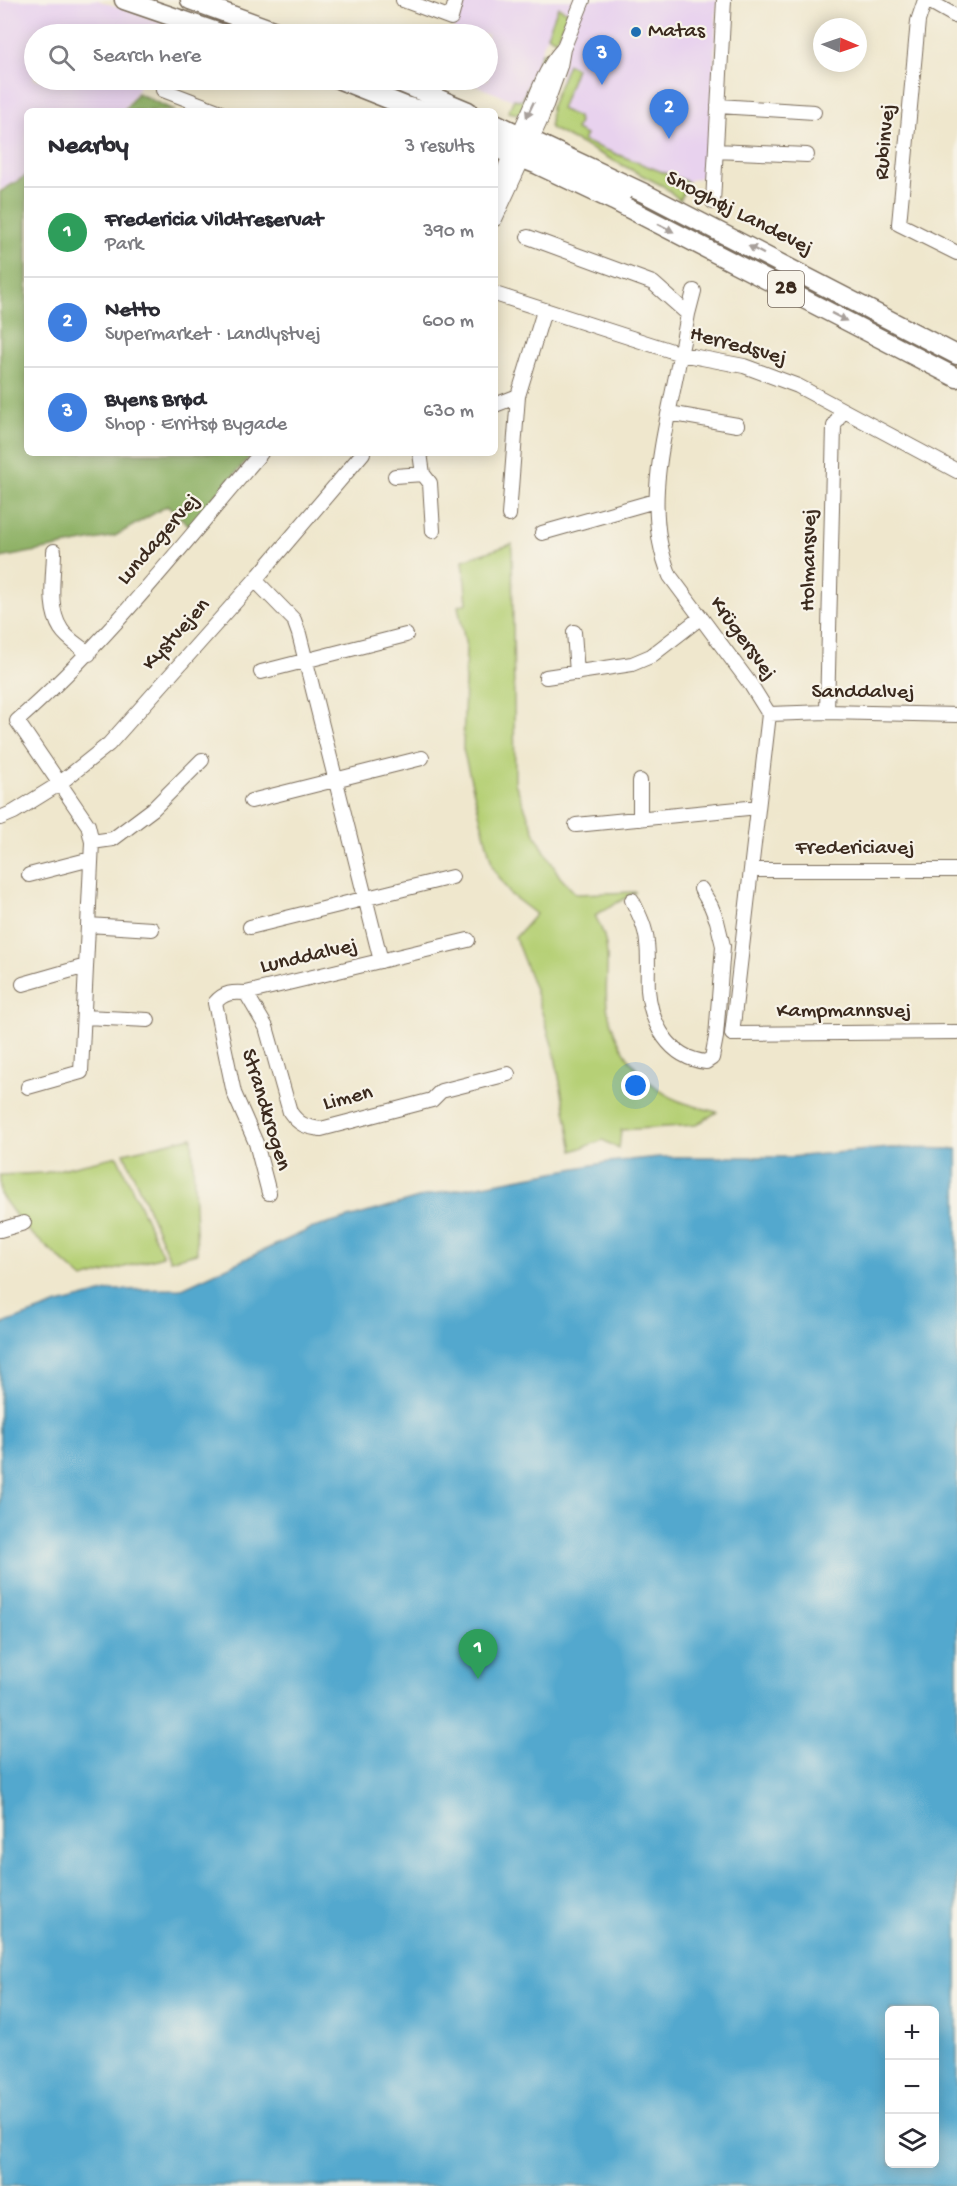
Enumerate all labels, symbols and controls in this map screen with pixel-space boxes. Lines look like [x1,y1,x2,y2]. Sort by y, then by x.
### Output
north arrow [813,18,867,72]
place label: Matas [648,19,706,45]
search box [24,24,498,90]
marker: Matas [629,25,643,39]
pin: 3 [582,36,622,85]
icon: search [45,41,78,74]
text: Search here [93,44,201,70]
pin: 2 [650,90,688,139]
one-way arrow [525,101,534,118]
street label: Rubinvej [870,103,902,181]
text: Nearby [48,132,129,163]
text: 3 results [405,136,474,159]
street label: Snoghøj Landevej [661,166,817,262]
text: Fredericia Vildtreservat [105,208,323,234]
text: 1 [63,221,72,244]
text: 390 m [423,221,474,244]
one-way arrow [657,222,675,232]
text: Park [105,234,143,257]
one-way arrow [748,245,765,255]
road number: 28 [768,271,804,307]
text: Netto [105,298,160,324]
text: 2 [63,311,72,334]
text: 600 m [422,311,474,334]
one-way arrow [831,312,848,322]
street label: Herredsvej [687,322,789,372]
text: Supermarket · Landlystvej [105,324,321,347]
text: Byens Brød [105,388,206,414]
text: 3 [62,401,73,424]
text: 630 m [423,401,474,424]
text: Shop · Erritsø Bygade [105,414,287,437]
street label: Lundagervej [112,489,206,591]
street label: Holmansvej [796,508,824,612]
street label: Krügersvej [703,592,781,686]
street label: Kystvejen [137,593,217,677]
street label: Sanddalvej [811,680,915,706]
street label: Fredericiavej [794,836,915,862]
street label: Lunddalvej [258,933,360,981]
street label: Kampmannsvej [776,999,912,1025]
street label: Strandkrogen [234,1046,296,1175]
your location [621,1071,650,1100]
street label: Limen [320,1080,376,1118]
pin: 1 [458,1630,498,1679]
map controls [885,2006,939,2168]
button: + [885,2006,939,2060]
button: − [885,2060,939,2114]
button: layers [885,2114,939,2168]

